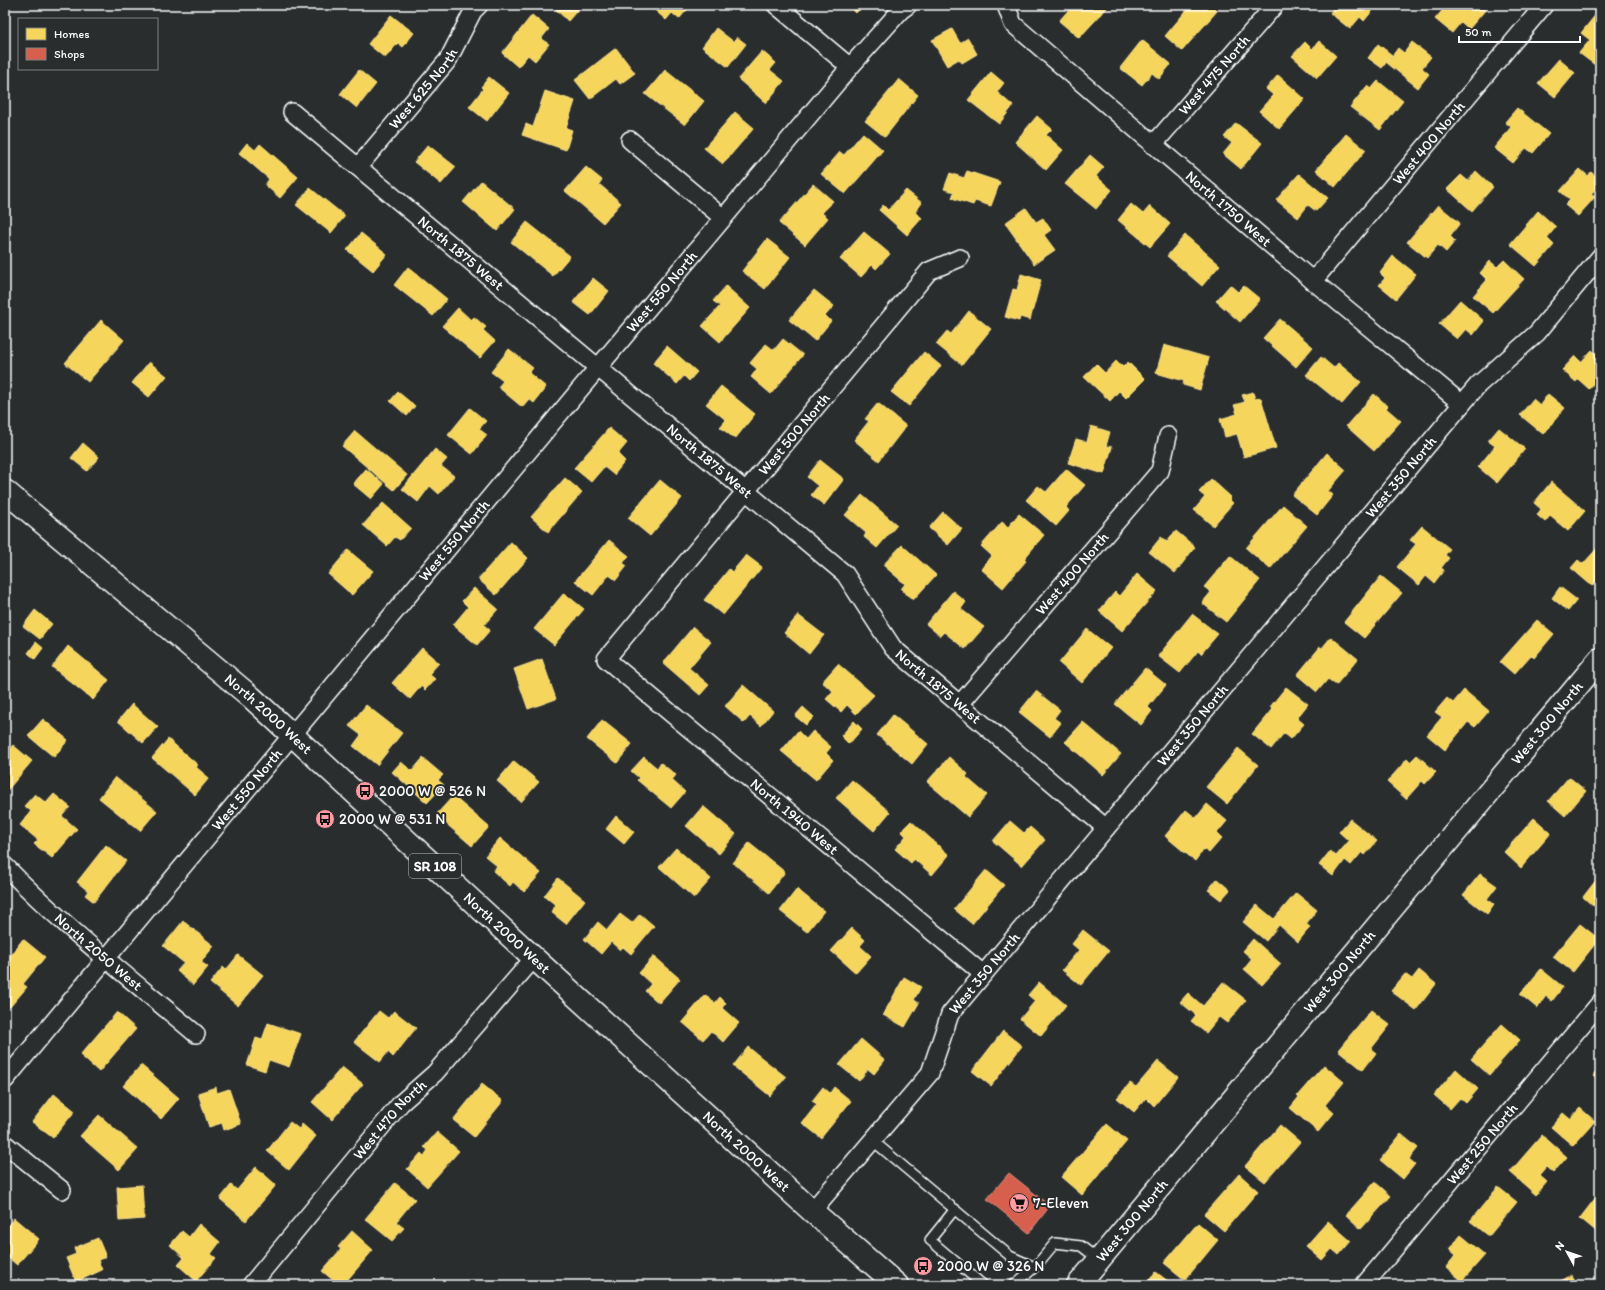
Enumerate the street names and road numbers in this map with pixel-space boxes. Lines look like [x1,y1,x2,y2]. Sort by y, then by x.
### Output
street label: West 475 North [1174,31,1254,119]
street label: West 625 North [385,45,461,133]
street label: West 400 North [1388,97,1469,188]
street label: North 1750 West [1182,167,1275,251]
street label: North 1875 West [414,212,508,294]
street label: West 550 North [622,247,701,336]
street label: West 500 North [754,389,834,479]
street label: North 1875 West [663,420,756,502]
street label: West 350 North [1361,432,1440,522]
street label: West 550 North [415,496,493,585]
street label: West 400 North [1031,528,1113,619]
street label: North 1875 West [892,645,985,728]
street label: North 2000 West [221,670,316,758]
street label: West 300 North [1507,678,1587,768]
street label: West 350 North [1153,681,1232,770]
street label: West 550 North [208,745,286,834]
street label: North 1940 West [747,775,842,859]
road number: SR 108 [409,854,461,878]
street label: North 2000 West [460,889,554,978]
street label: North 2050 West [51,909,146,995]
street label: West 300 North [1300,926,1379,1017]
street label: West 350 North [945,929,1024,1018]
street label: West 470 North [349,1076,430,1163]
street label: West 250 North [1443,1099,1521,1188]
street label: North 2000 West [699,1107,794,1196]
street label: West 300 North [1092,1175,1172,1266]

